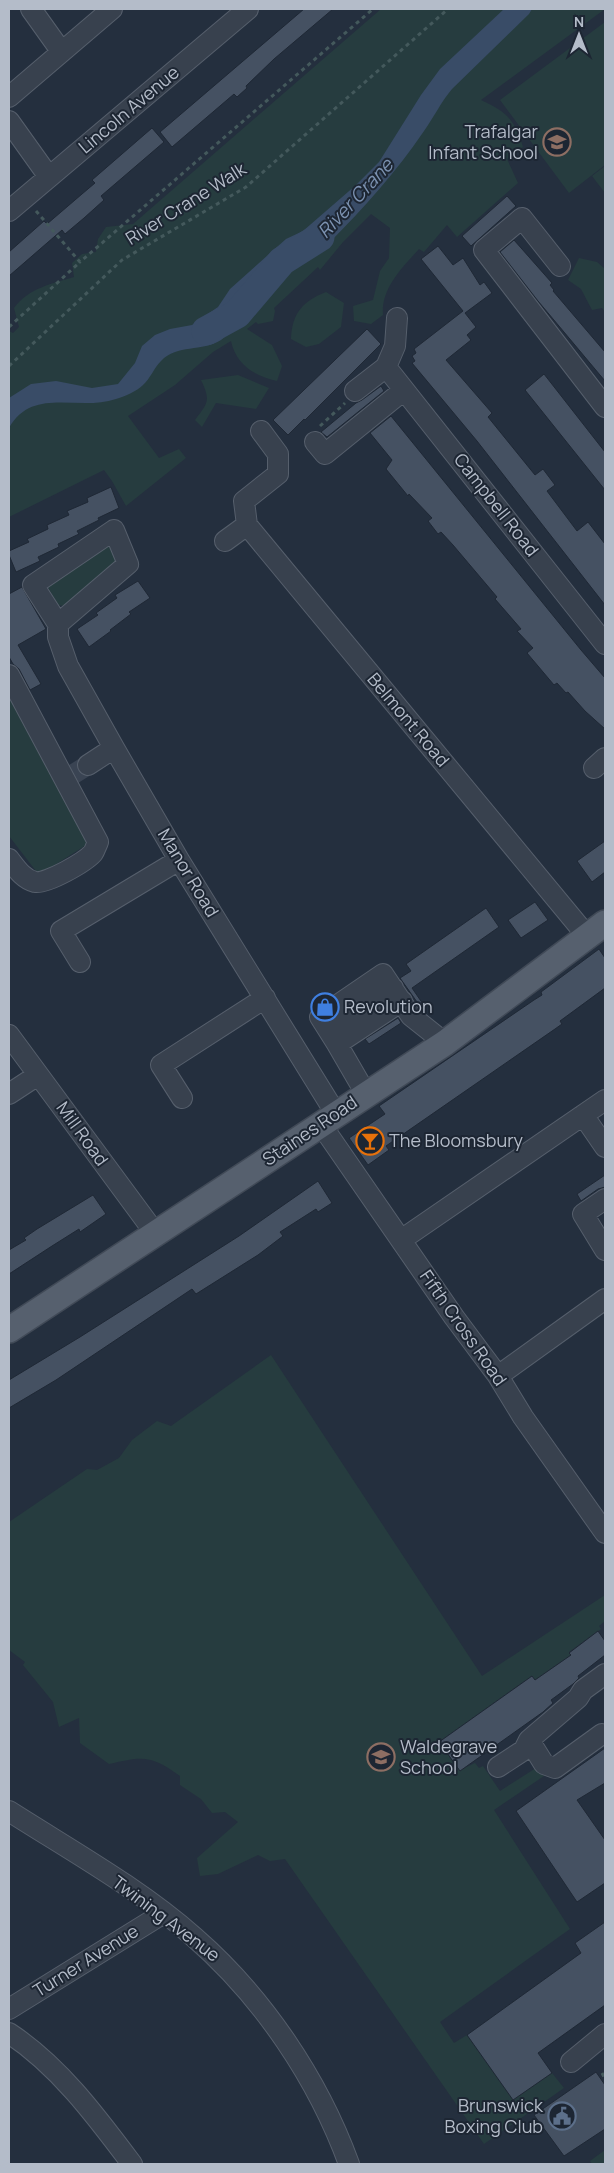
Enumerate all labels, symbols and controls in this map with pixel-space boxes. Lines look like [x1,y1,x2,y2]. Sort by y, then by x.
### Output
north arrow [554,10,604,60]
text: N [574,12,584,31]
street label: Lincoln Avenue [73,60,184,158]
place label: Trafalgar Infant School [428,119,538,164]
school or university icon: Trafalgar Infant School [542,127,572,157]
water label: River Crane [311,151,400,244]
street label: River Crane Walk [121,156,251,250]
street label: Campbell Road [449,448,545,561]
street label: Belmont Road [362,667,455,771]
street label: Manor Road [153,824,225,921]
shop icon: Revolution [310,992,340,1022]
place label: Revolution [344,994,433,1018]
street label: Staines Road [257,1090,361,1171]
street label: Mill Road [51,1096,114,1170]
bar icon: The Bloomsbury [355,1126,385,1156]
place label: The Bloomsbury [389,1128,524,1152]
street label: Fifth Cross Road [415,1265,513,1390]
place label: Waldegrave School [400,1734,497,1779]
school or university icon: Waldegrave School [366,1742,396,1772]
street label: Twining Avenue [108,1870,225,1967]
street label: Turner Avenue [28,1918,143,2002]
place label: Brunswick Boxing Club [444,2093,544,2138]
public building icon: Brunswick Boxing Club [547,2101,577,2131]

